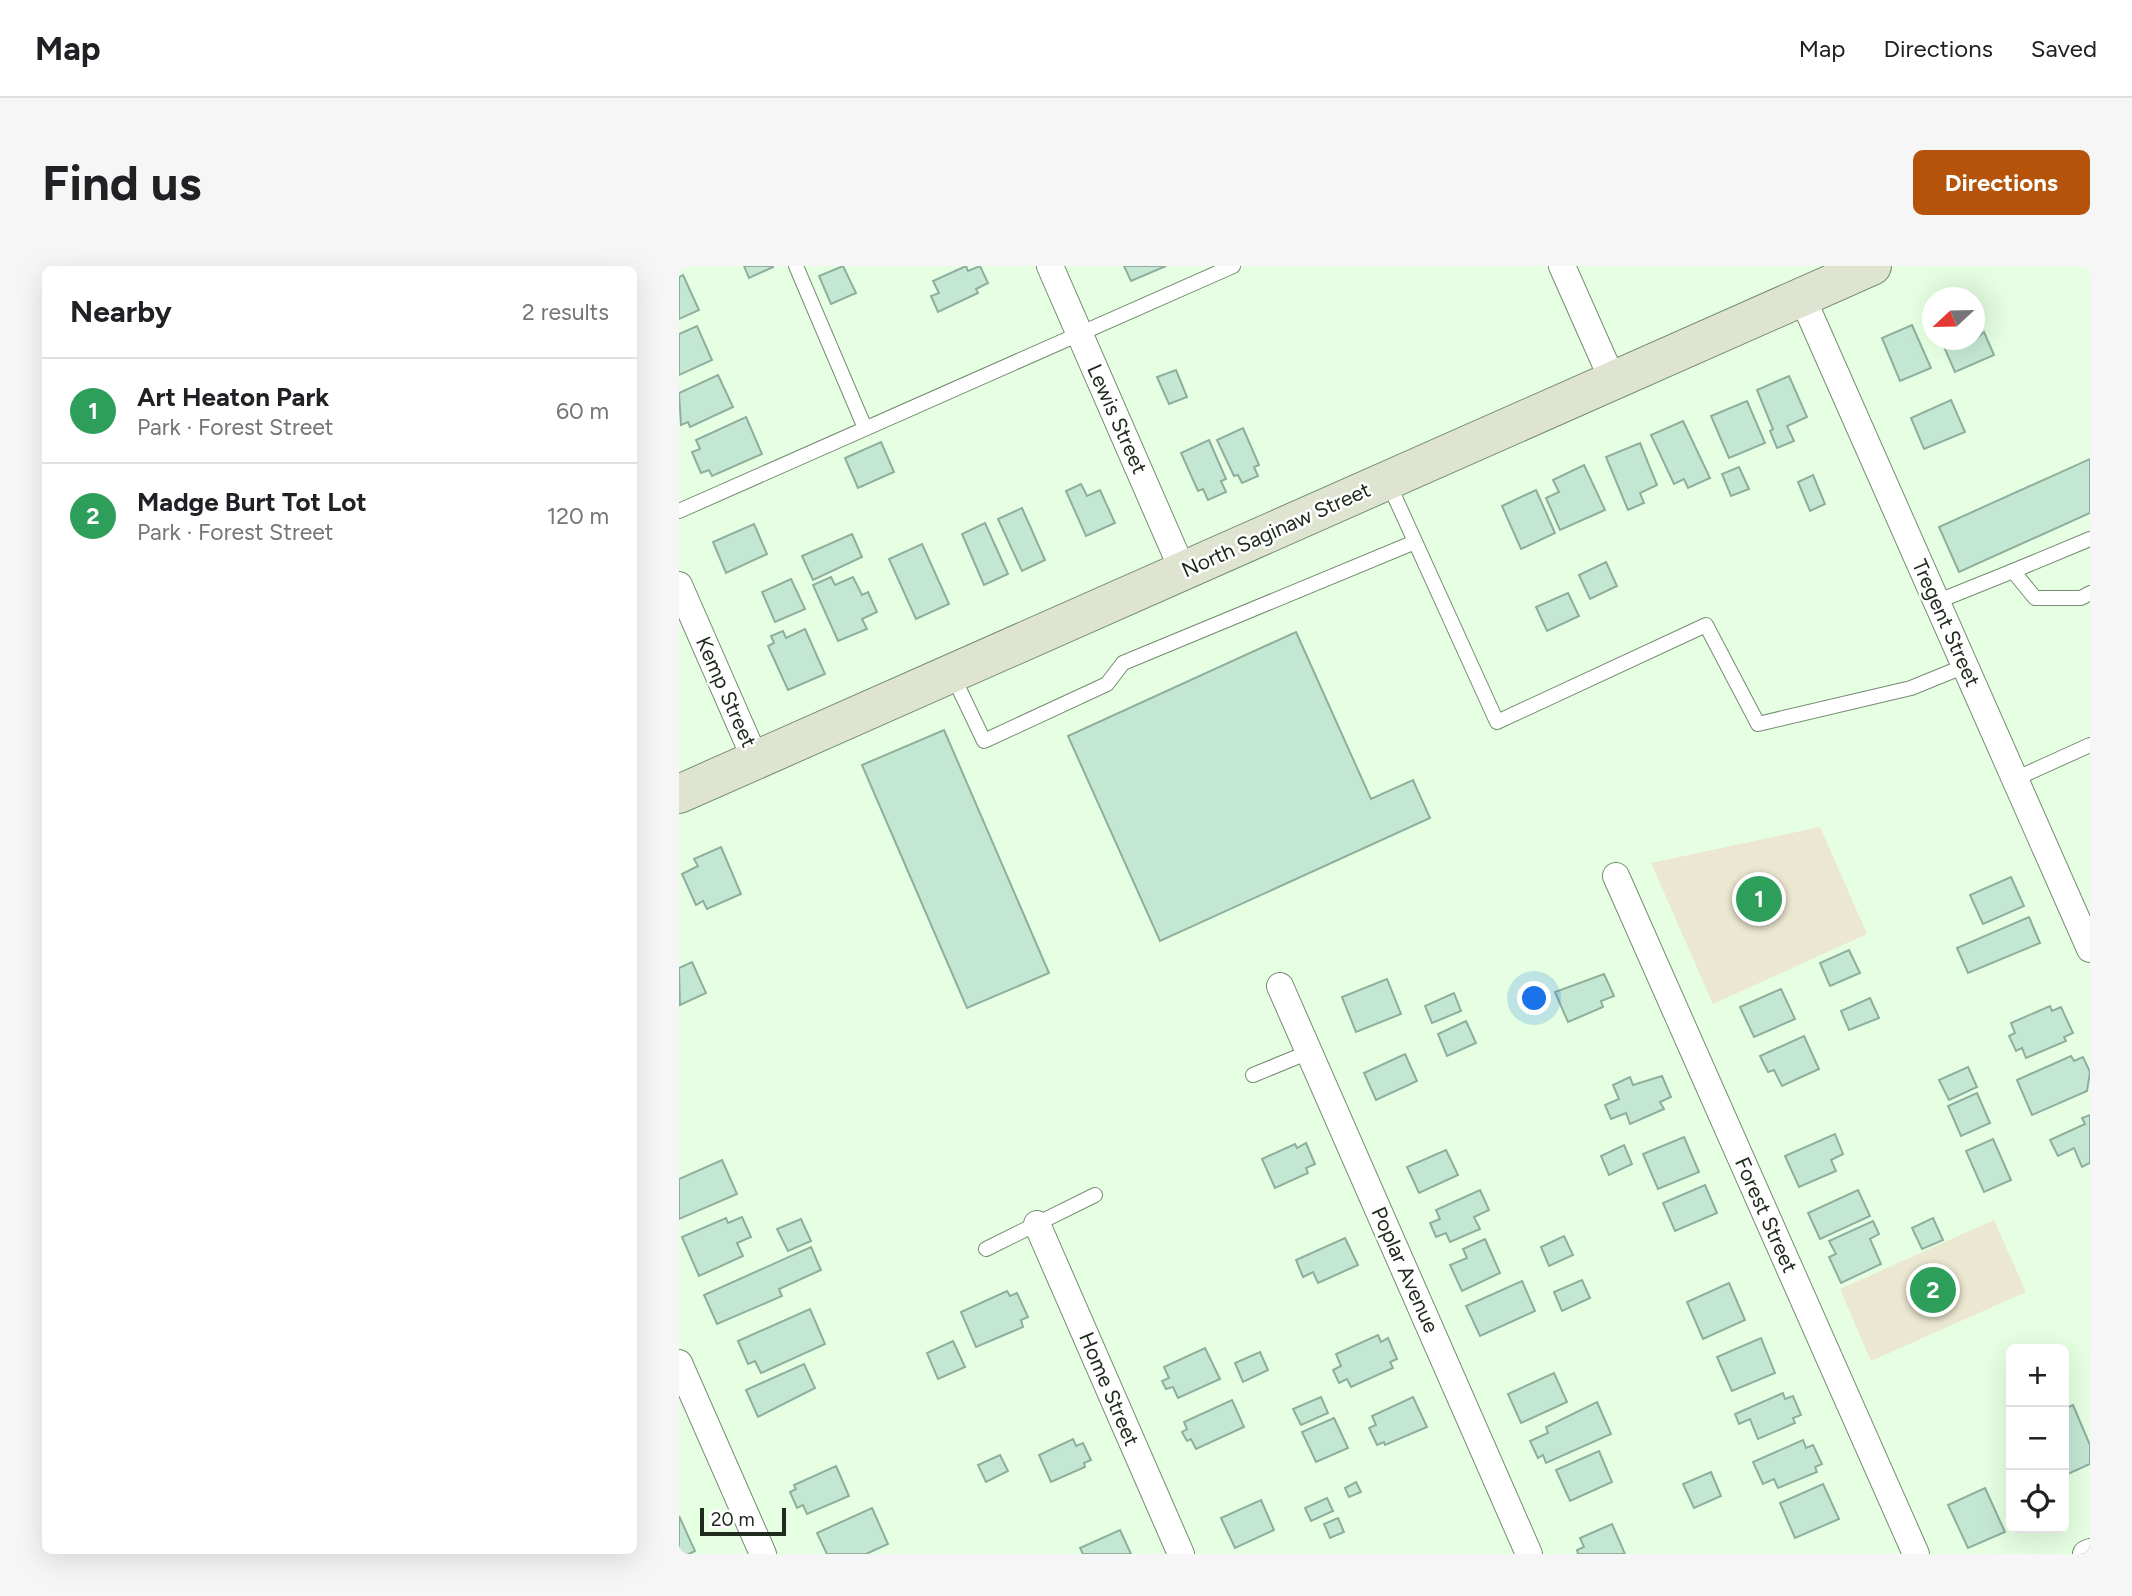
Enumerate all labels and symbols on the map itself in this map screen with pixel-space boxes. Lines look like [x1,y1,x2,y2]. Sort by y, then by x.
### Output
north arrow [1922,287,1985,350]
street label: Lewis Street [1082,360,1153,477]
street label: North Saginaw Street [1178,477,1374,582]
street label: Tregent Street [1907,555,1986,690]
street label: Kemp Street [691,633,762,751]
pin: 1 [1736,873,1782,925]
your location [1517,981,1551,1015]
street label: Forest Street [1730,1153,1803,1276]
street label: Poplar Avenue [1367,1203,1444,1337]
pin: 2 [1910,1264,1956,1316]
street label: Home Street [1074,1328,1145,1450]
scale bar [700,1505,786,1537]

